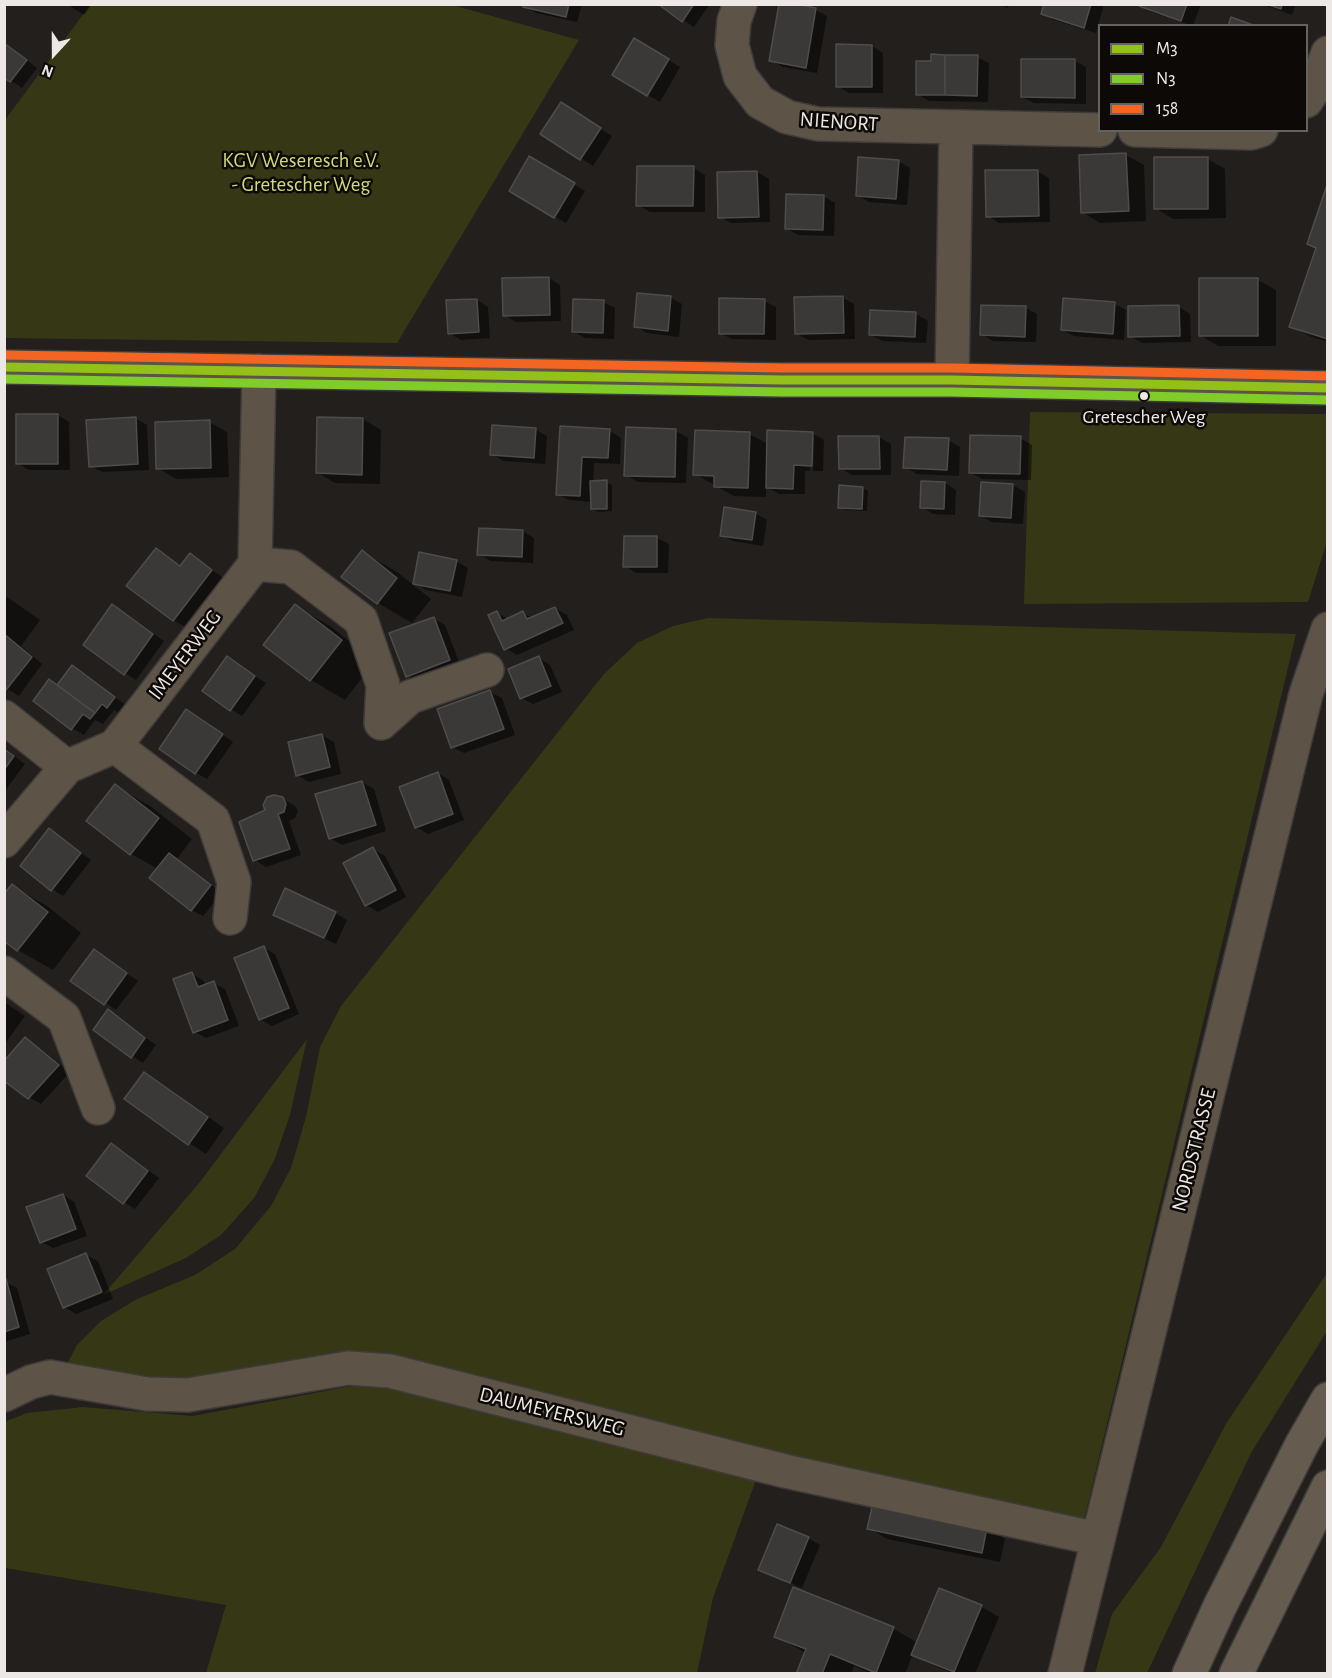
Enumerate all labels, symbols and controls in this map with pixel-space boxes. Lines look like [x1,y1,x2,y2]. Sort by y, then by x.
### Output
north arrow [24,24,84,84]
legend [1098,24,1308,132]
text: M3 [1156,40,1178,58]
text: N [39,61,56,80]
text: N3 [1156,70,1176,88]
text: 158 [1156,100,1178,118]
street label: NIENORT [799,107,879,137]
park label: KGV Weseresch e.V. - Gretescher Weg [222,148,380,198]
marker: Gretescher Weg [1138,390,1150,402]
place label: Gretescher Weg [1083,405,1205,429]
street label: IMEYERWEG [143,605,227,705]
street label: NORDSTRASSE [1167,1086,1221,1214]
street label: DAUMEYERSWEG [477,1382,627,1442]

